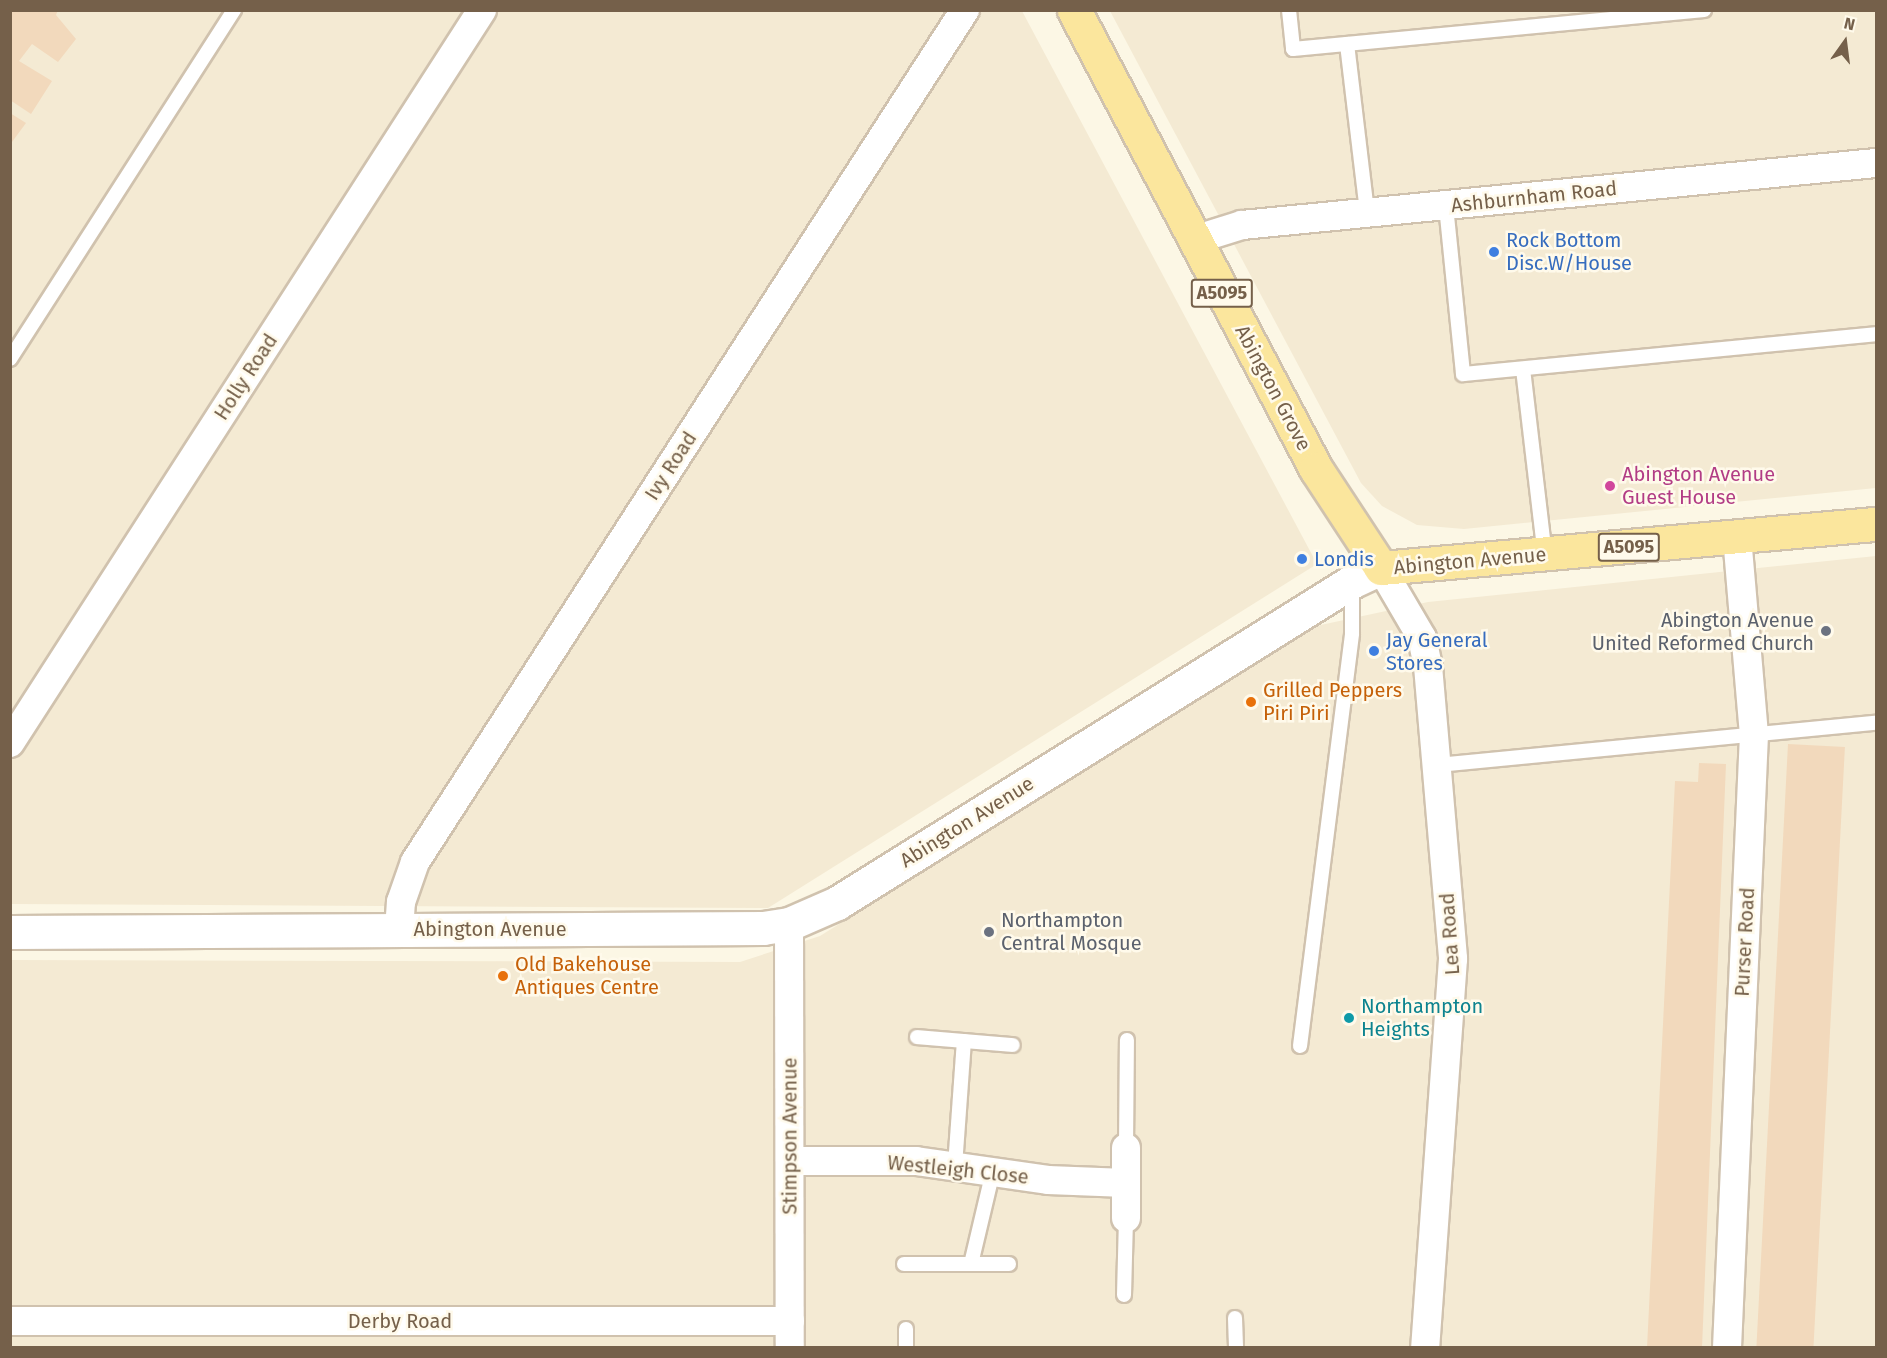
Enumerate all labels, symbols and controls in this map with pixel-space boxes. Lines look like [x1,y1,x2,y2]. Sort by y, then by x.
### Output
north arrow [1815,12,1875,72]
text: N [1842,14,1857,35]
street label: Ashburnham Road [1450,176,1618,218]
place label: Rock Bottom Disc.W/House [1506,228,1632,275]
marker: Rock Bottom Disc.W/House [1487,245,1501,259]
road number: A5095 [1190,278,1254,308]
street label: Abington Grove [1230,321,1316,455]
street label: Holly Road [209,329,283,425]
street label: Ivy Road [640,427,702,505]
place label: Abington Avenue Guest House [1622,462,1775,509]
marker: Abington Avenue Guest House [1603,479,1617,493]
road number: A5095 [1598,532,1660,562]
street label: Abington Avenue [1393,542,1547,580]
place label: Londis [1314,547,1374,571]
marker: Londis [1295,552,1309,566]
place label: Abington Avenue United Reformed Church [1592,608,1814,655]
marker: Abington Avenue United Reformed Church [1819,624,1833,638]
place label: Jay General Stores [1386,628,1488,675]
marker: Jay General Stores [1367,644,1381,658]
place label: Grilled Peppers Piri Piri [1263,678,1402,725]
marker: Grilled Peppers Piri Piri [1244,695,1258,709]
street label: Abington Avenue [896,771,1038,873]
street label: Purser Road [1730,887,1760,997]
street label: Lea Road [1435,892,1465,976]
place label: Northampton Central Mosque [1001,909,1142,956]
street label: Abington Avenue [413,917,567,941]
marker: Northampton Central Mosque [982,925,996,939]
place label: Old Bakehouse Antiques Centre [515,952,659,999]
marker: Old Bakehouse Antiques Centre [496,969,510,983]
place label: Northampton Heights [1361,994,1483,1041]
marker: Northampton Heights [1342,1011,1356,1025]
street label: Stimpson Avenue [778,1057,802,1215]
street label: Westleigh Close [886,1151,1030,1189]
street label: Derby Road [348,1309,452,1333]

